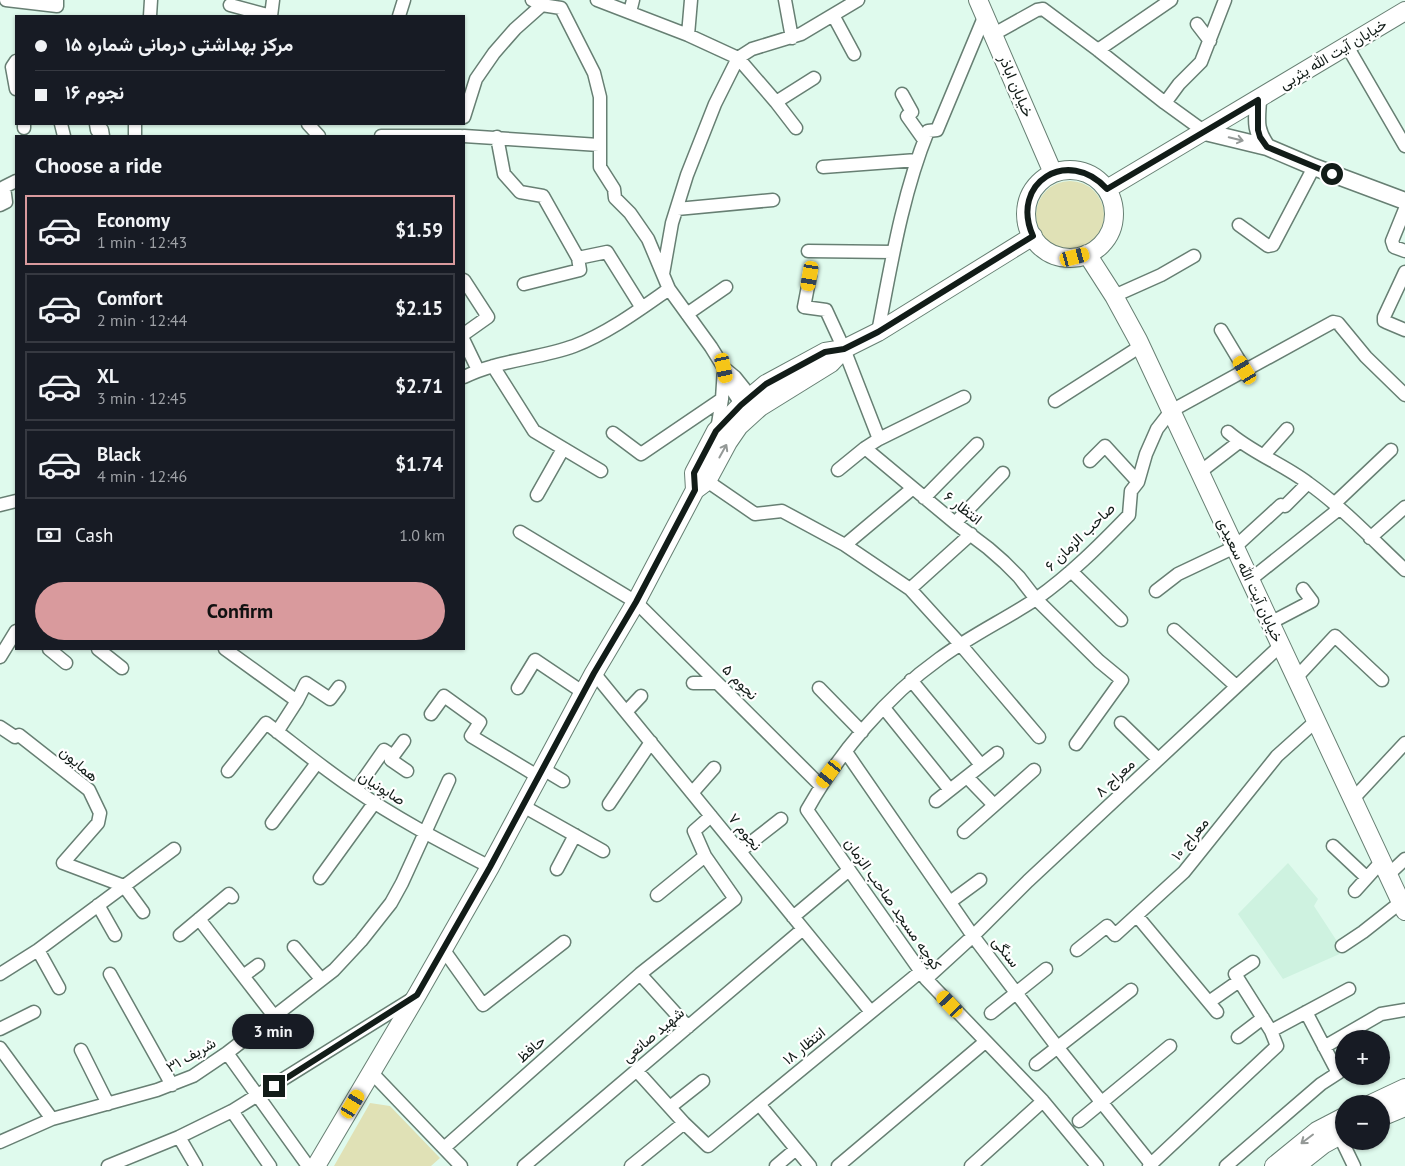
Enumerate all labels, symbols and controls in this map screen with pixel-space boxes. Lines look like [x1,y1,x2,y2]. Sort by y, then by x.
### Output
street label: خیابان آیت الله یثربی [1276,14,1390,94]
text: مرکز بهداشتی درمانی شماره ۱۵ [65,32,293,56]
street label: خیابان اباذر [994,51,1038,120]
text: نجوم ۱۶ [65,80,124,104]
one-way arrow [1228,135,1244,145]
text: Choose a ride [35,151,162,179]
route start [1321,163,1343,185]
icon: car [37,208,82,253]
text: Economy [97,208,170,232]
text: $1.59 [395,218,443,242]
text: 1 min · 12:43 [97,232,187,252]
car [1058,246,1091,268]
car [800,260,819,292]
icon: car [37,286,82,331]
text: Comfort [97,286,163,310]
text: $2.15 [395,296,443,320]
text: 2 min · 12:44 [97,310,187,330]
car [713,352,734,384]
car [1230,353,1259,387]
icon: car [37,364,82,409]
text: XL [97,364,119,388]
text: $2.71 [395,374,443,398]
text: 3 min · 12:45 [97,388,187,408]
icon: car [37,442,82,487]
text: Black [97,442,141,466]
one-way arrow [718,444,728,459]
text: $1.74 [395,452,443,476]
text: 4 min · 12:46 [97,466,187,486]
street label: انتظار ۶ [940,487,986,529]
street label: صاحب الزمان ۶ [1041,498,1119,575]
street label: خیابان آیت الله سعیدی [1212,514,1288,646]
icon: cash [35,521,63,549]
text: Cash [75,523,113,547]
text: 1.0 km [399,525,445,545]
button: Confirm [35,582,445,640]
street label: نجوم ۵ [718,660,762,704]
street label: همایون [56,742,103,786]
street label: معراج ۸ [1091,754,1140,802]
car [813,758,844,790]
street label: صابونیان [355,766,409,809]
street label: نجوم ۷ [724,809,766,855]
street label: معراج ۱۰ [1167,813,1214,865]
street label: کوچه مسجد صاحب الزمان [840,834,946,974]
street label: سنگی [988,932,1025,972]
car [934,988,965,1020]
street label: شهید صانعی [618,1003,689,1067]
callout: 3 min [233,1014,315,1048]
text: 3 min [253,1021,293,1041]
street label: انتظار ۱۸ [778,1023,829,1069]
map controls [1335,1030,1390,1150]
button: + [1335,1030,1390,1085]
street label: حافظ [512,1031,549,1066]
street label: شریف ۳۱ [162,1033,219,1076]
route end [263,1075,285,1097]
car [338,1087,367,1121]
button: − [1335,1095,1390,1150]
one-way arrow [1301,1133,1314,1144]

